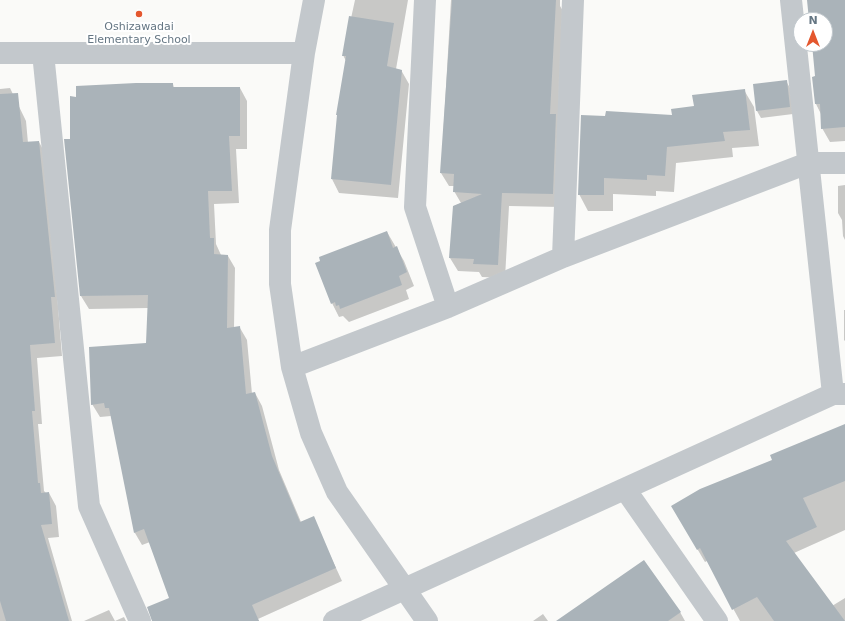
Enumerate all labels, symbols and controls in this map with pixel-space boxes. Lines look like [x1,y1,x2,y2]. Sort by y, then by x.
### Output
marker: Oshizawadai Elementary School [134,9,144,19]
north arrow [793,12,833,52]
text: N [808,14,818,27]
place label: Oshizawadai Elementary School [87,20,191,46]

